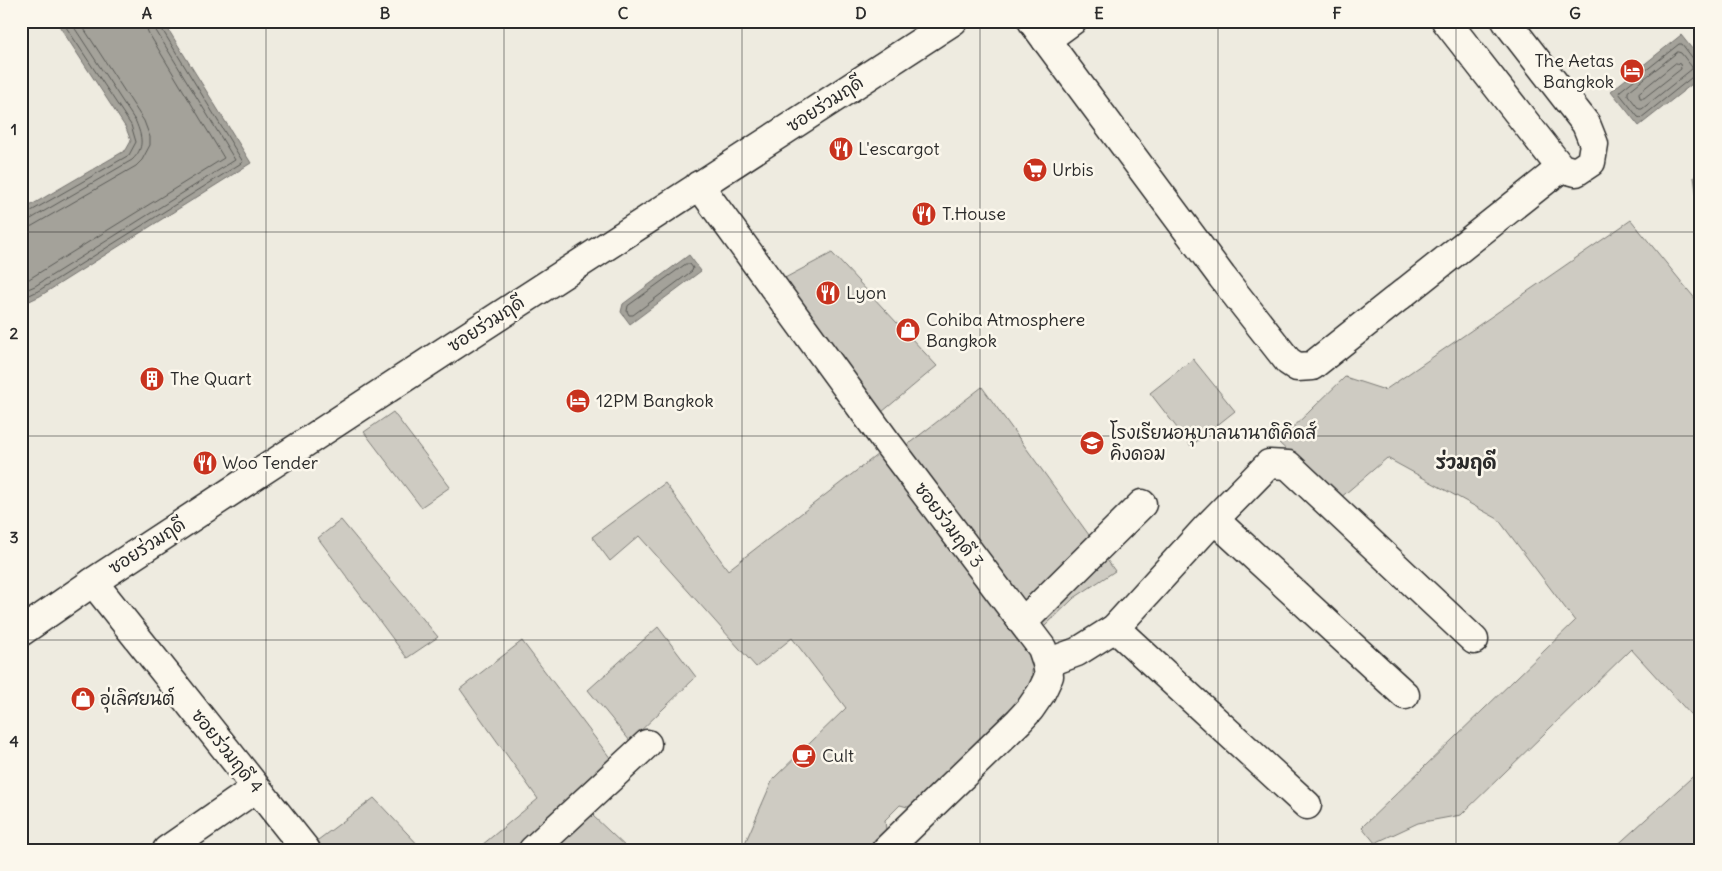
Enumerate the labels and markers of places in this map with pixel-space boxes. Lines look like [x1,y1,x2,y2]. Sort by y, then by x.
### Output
place label: The Aetas Bangkok [1534,49,1614,93]
hotel icon: The Aetas Bangkok [1619,58,1645,84]
restaurant icon: L'escargot [828,136,854,162]
place label: L'escargot [858,137,940,160]
supermarket icon: Urbis [1022,157,1048,183]
place label: Urbis [1052,158,1094,181]
restaurant icon: T.House [911,201,937,227]
place label: T.House [942,202,1006,225]
restaurant icon: Lyon [815,280,841,306]
place label: Lyon [846,281,886,304]
place label: Cohiba Atmosphere Bangkok [926,308,1085,352]
shop icon: Cohiba Atmosphere Bangkok [895,317,921,343]
building icon: The Quart [139,366,165,392]
place label: The Quart [170,367,252,390]
hotel icon: 12PM Bangkok [565,388,591,414]
place label: 12PM Bangkok [596,389,714,412]
place label: โรงเรียนอนุบาลนานาติคิดส์ คิงดอม [1110,420,1317,465]
school or university icon: โรงเรียนอนุบาลนานาติคิดส์ คิงดอม [1079,430,1105,456]
restaurant icon: Woo Tender [192,450,218,476]
place label: Woo Tender [222,451,319,474]
shop icon: อุ่เลิศยนต์ [70,686,96,712]
place label: อุ่เลิศยนต์ [100,686,175,713]
cafe icon: Cult [791,743,817,769]
place label: Cult [822,744,854,767]

